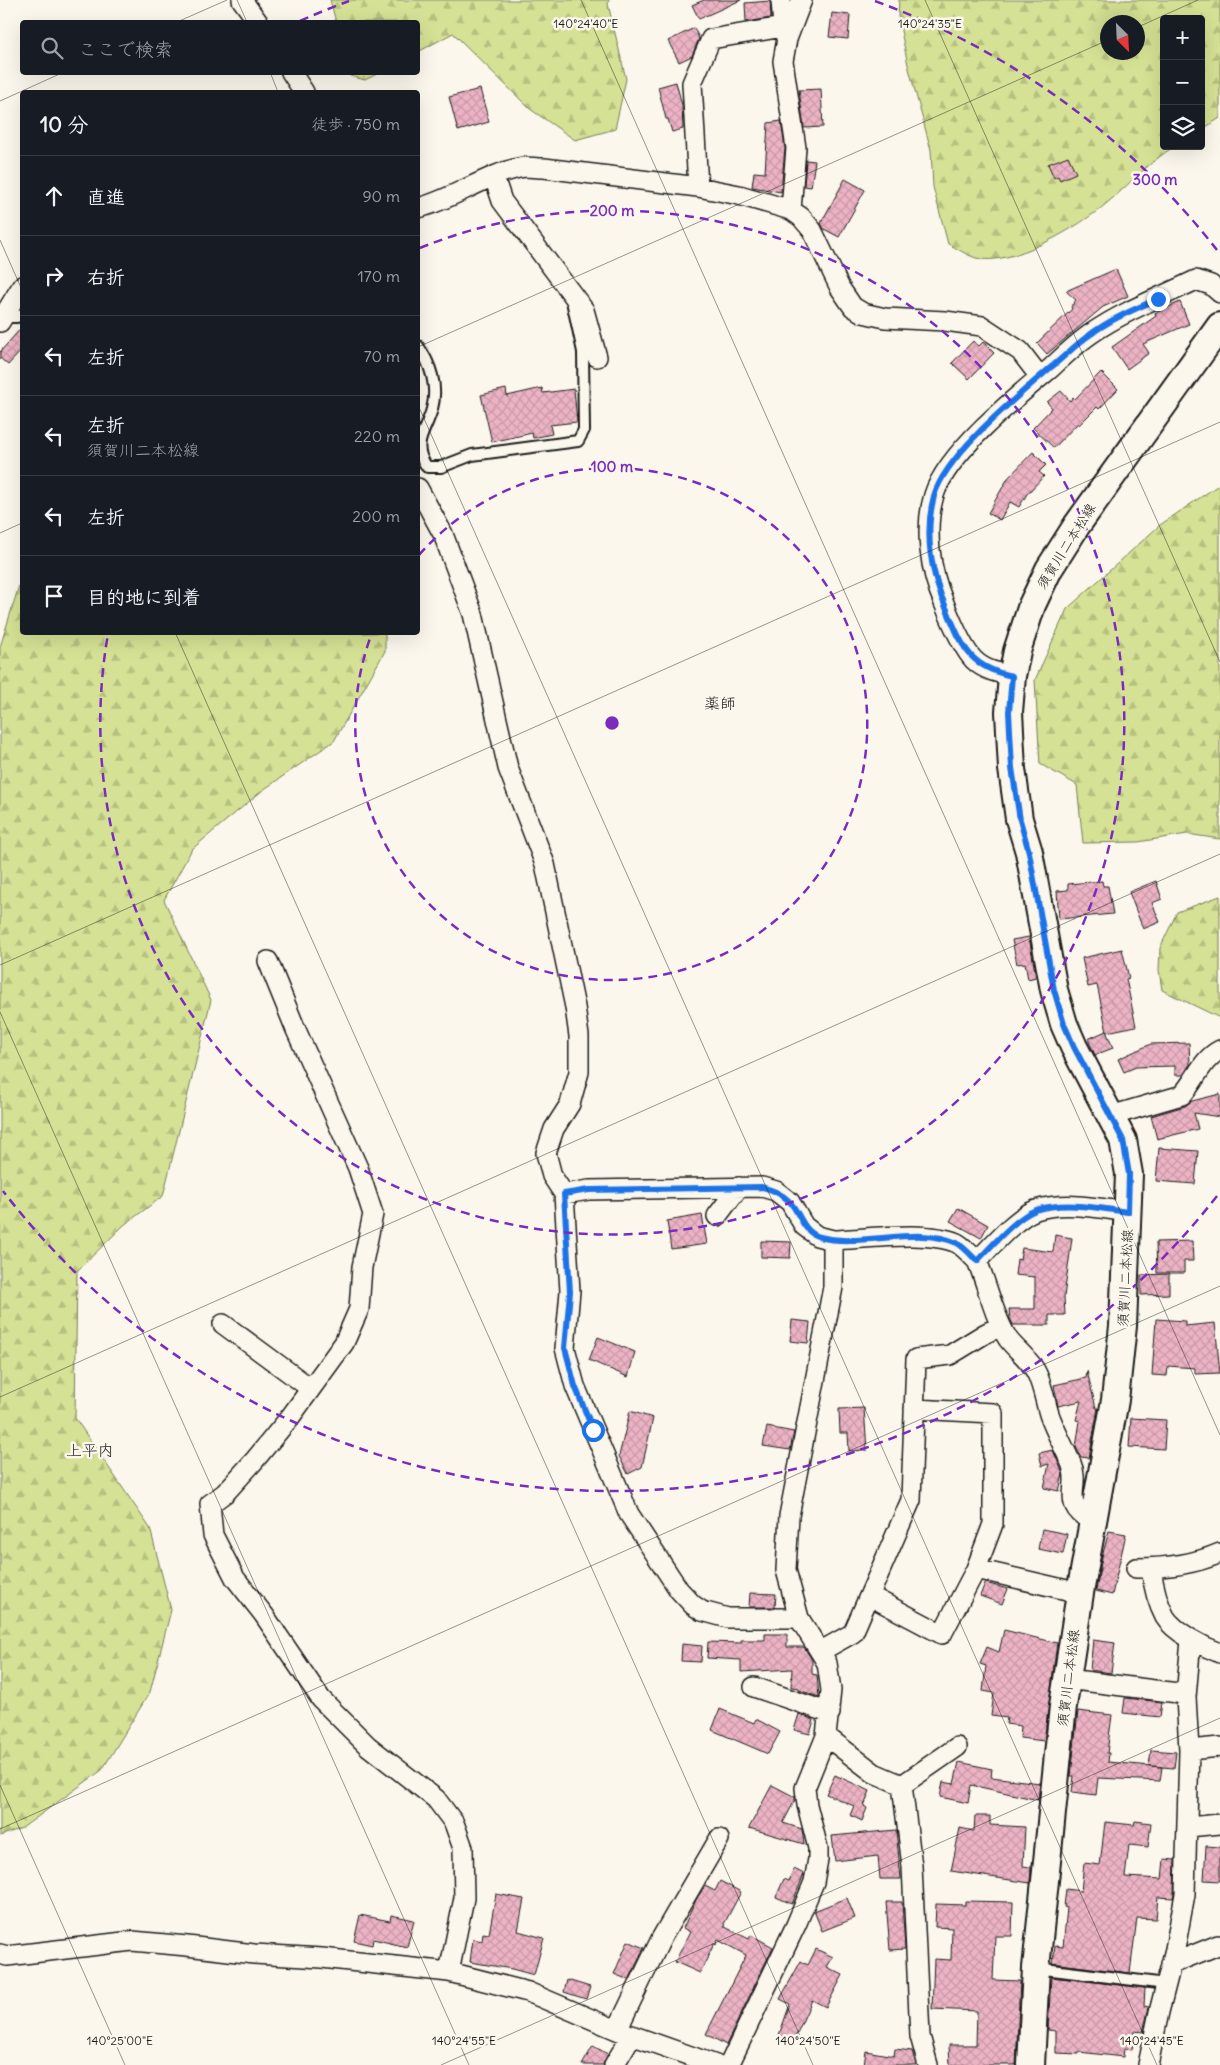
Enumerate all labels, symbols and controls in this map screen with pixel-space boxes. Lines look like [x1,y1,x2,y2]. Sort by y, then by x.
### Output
north arrow [1100,15,1145,60]
map controls [1160,15,1205,150]
button: + [1160,15,1205,60]
text: 140°24'40"E [554,16,618,31]
text: 140°24'35"E [898,16,962,31]
search box [20,20,420,75]
icon: search [38,34,66,62]
text: ここで検索 [78,37,173,61]
button: − [1160,60,1205,105]
button: layers [1160,105,1205,150]
text: 10 分 [40,111,88,138]
text: 徒歩 · 750 m [311,114,400,134]
text: 300 m [1133,170,1178,189]
icon: ahead [40,182,68,210]
text: 直進 [87,185,125,209]
text: 90 m [362,186,400,206]
text: 200 m [590,201,634,220]
icon: right [40,262,68,290]
text: 右折 [87,265,125,289]
text: 170 m [357,266,400,286]
route end [1147,288,1170,311]
icon: left [40,342,68,370]
text: 左折 [87,345,125,369]
text: 70 m [364,346,400,366]
text: 左折 [87,413,125,437]
icon: left [40,422,68,450]
text: 220 m [354,426,400,446]
text: 須賀川二本松線 [87,440,199,460]
text: 100 m [591,457,633,476]
street label: 須賀川二本松線 [1032,500,1100,592]
icon: left [40,502,68,530]
text: 左折 [87,505,125,529]
text: 200 m [352,506,400,526]
icon: arrive [40,582,68,610]
text: 目的地に到着 [87,585,201,609]
district label: 薬師 [704,693,736,713]
centre of rings [603,714,621,732]
street label: 須賀川二本松線 [1113,1229,1137,1327]
route start [582,1419,605,1442]
district label: 上平内 [66,1440,114,1460]
street label: 須賀川二本松線 [1053,1628,1083,1728]
text: 140°25'00"E [87,2033,153,2048]
text: 140°24'55"E [432,2033,496,2048]
text: 140°24'50"E [775,2033,841,2048]
text: 140°24'45"E [1120,2033,1184,2048]

